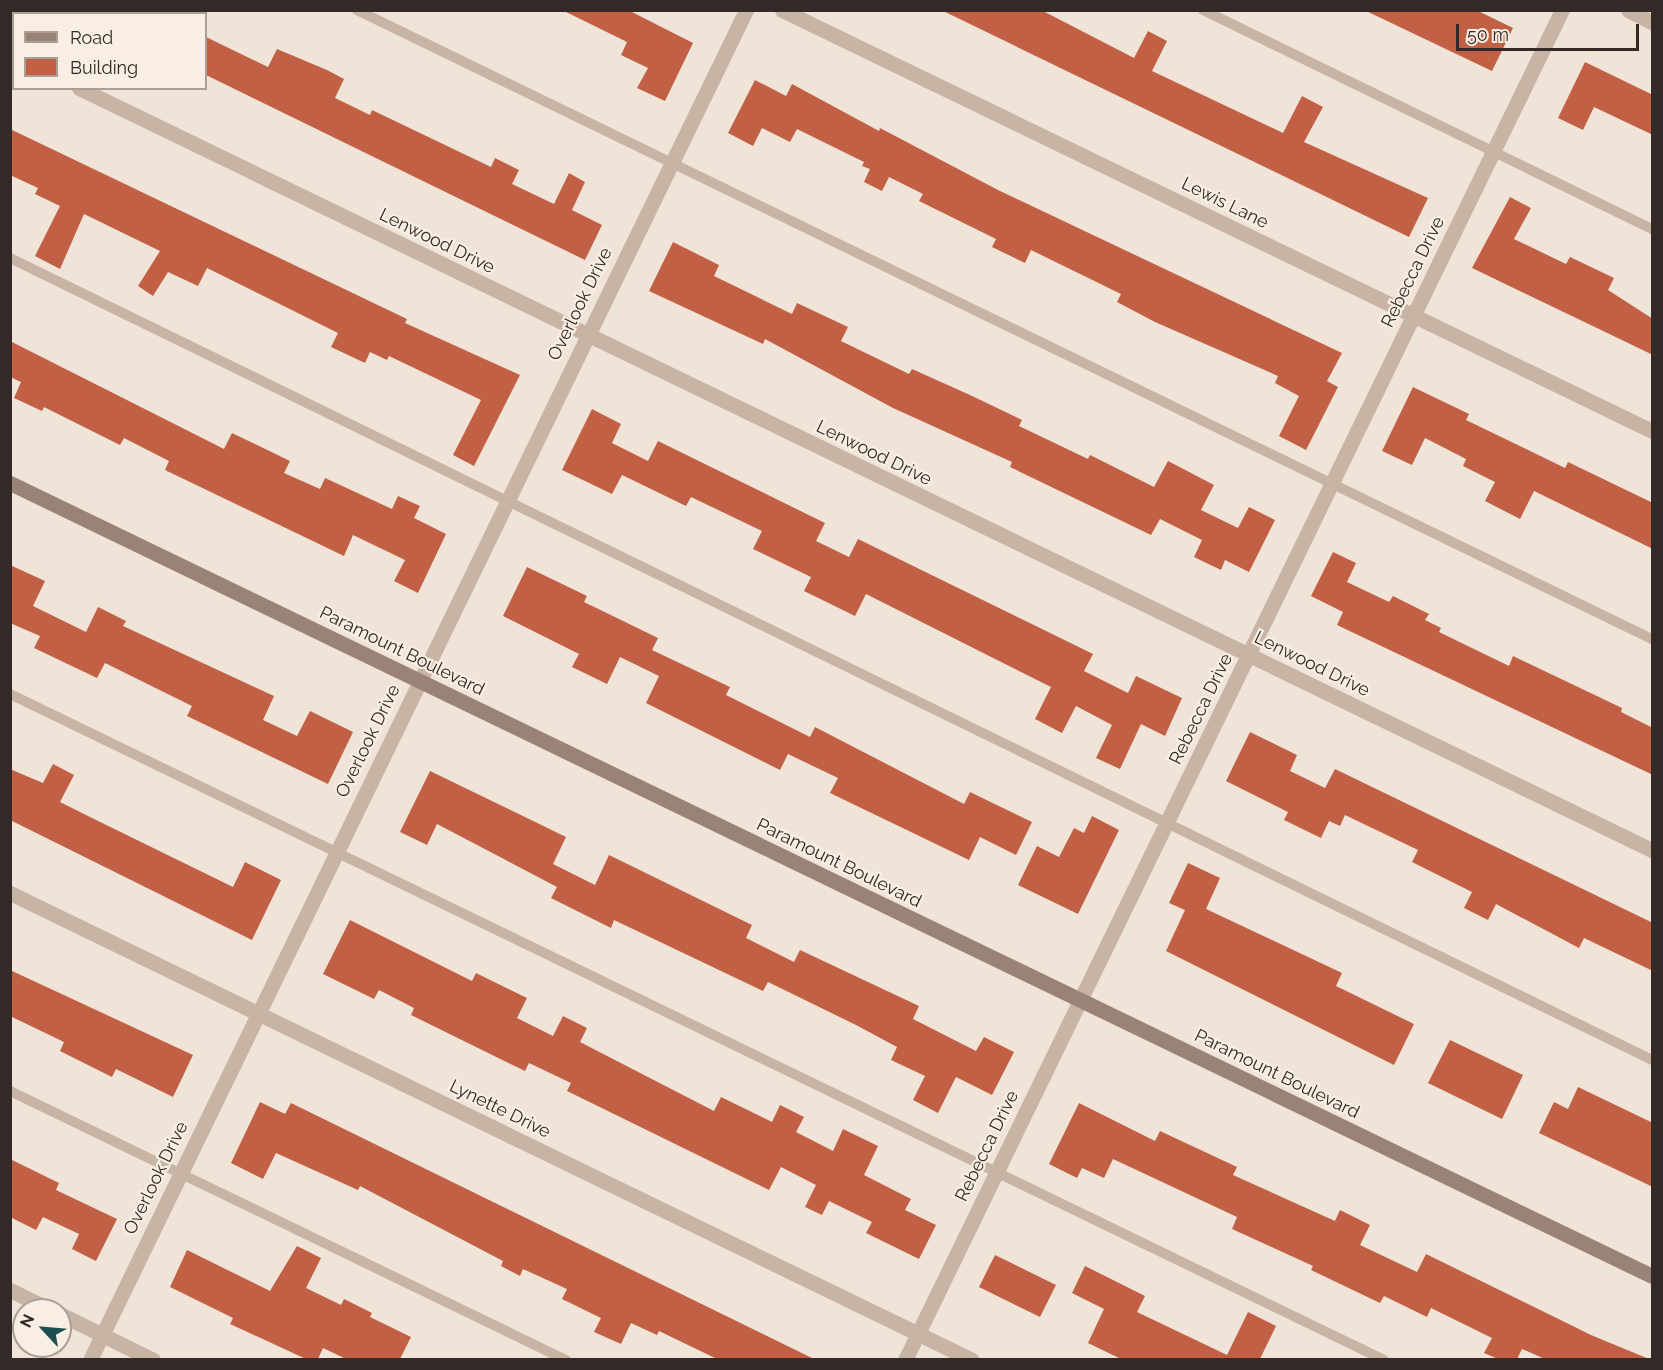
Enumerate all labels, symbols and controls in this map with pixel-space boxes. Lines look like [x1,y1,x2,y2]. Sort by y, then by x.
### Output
legend [12,12,207,90]
scale bar [1459,12,1642,50]
text: 50 m [1467,24,1509,45]
text: Road [70,27,113,48]
text: Building [70,57,138,78]
street label: Lewis Lane [1178,173,1272,233]
street label: Lenwood Drive [376,204,498,278]
street label: Rebecca Drive [1377,213,1449,331]
street label: Overlook Drive [543,244,617,364]
street label: Lenwood Drive [813,416,935,490]
street label: Paramount Boulevard [316,602,488,700]
street label: Lenwood Drive [1251,627,1373,701]
street label: Rebecca Drive [1165,650,1237,768]
street label: Overlook Drive [331,681,405,801]
street label: Paramount Boulevard [753,814,925,912]
street label: Paramount Boulevard [1191,1025,1363,1123]
street label: Lynette Drive [446,1075,554,1143]
street label: Rebecca Drive [951,1087,1023,1205]
street label: Overlook Drive [119,1118,193,1238]
north arrow [12,1298,72,1358]
text: N [16,1311,38,1330]

